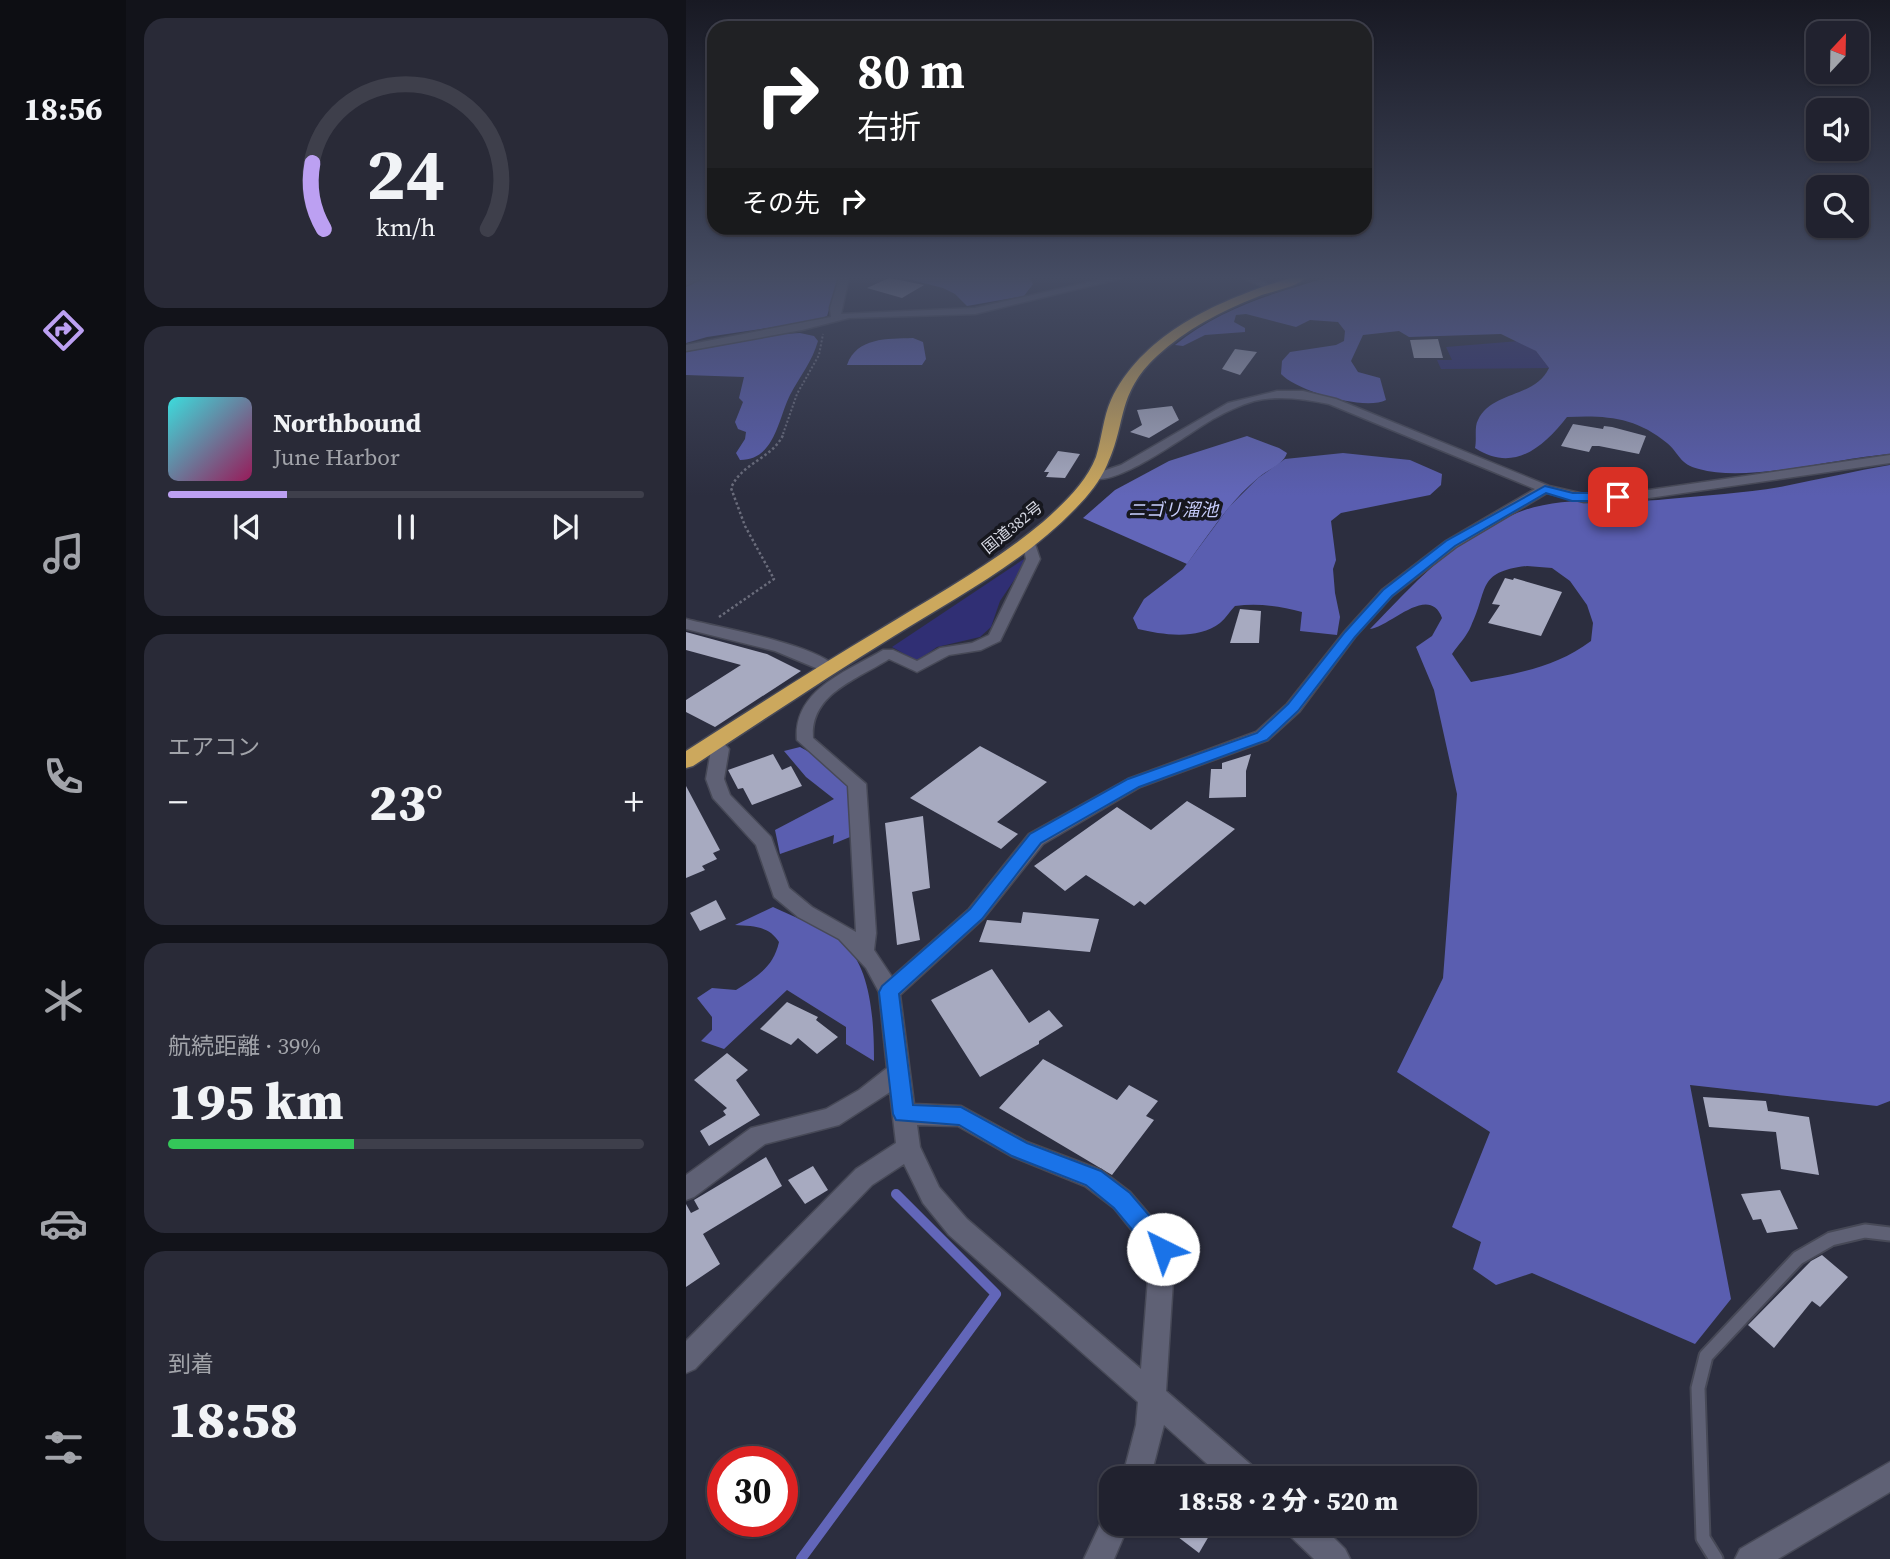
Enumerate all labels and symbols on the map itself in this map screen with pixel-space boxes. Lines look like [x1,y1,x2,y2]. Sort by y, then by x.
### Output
north arrow [1806,21,1869,84]
pin [1588,467,1648,527]
street label: 国道382号 [977,496,1047,558]
water label: ニゴリ溜池 [1128,497,1220,522]
position arrow [1126,1212,1200,1286]
speed limit sign: 30 [707,1446,798,1537]

